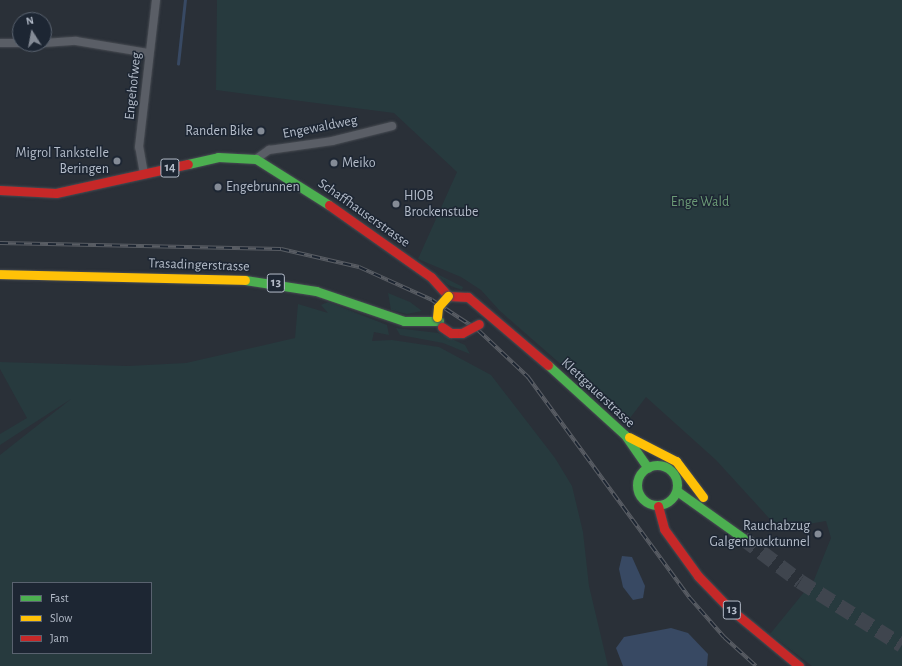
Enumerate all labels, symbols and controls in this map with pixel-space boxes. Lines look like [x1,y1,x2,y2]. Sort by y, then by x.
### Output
north arrow [12,12,52,52]
text: N [25,15,35,27]
street label: Engehofweg [121,51,145,121]
street label: Engewaldweg [281,112,359,142]
place label: Randen Bike [185,123,253,139]
marker: Randen Bike [256,126,266,136]
place label: Migrol Tankstelle Beringen [15,145,109,178]
place label: Meiko [342,155,376,171]
marker: Migrol Tankstelle Beringen [112,156,122,166]
road number: 14 [160,157,180,179]
marker: Meiko [329,158,339,168]
street label: Schaffhauserstrasse [315,175,413,251]
place label: Engebrunnen [226,179,300,195]
marker: Engebrunnen [213,182,223,192]
place label: HIOB Brockenstube [404,188,478,220]
park label: Enge Wald [671,194,729,210]
marker: HIOB Brockenstube [391,199,401,209]
street label: Trasadingerstrasse [148,255,250,275]
road number: 13 [266,272,286,294]
street label: Klettgauerstrasse [558,355,638,431]
place label: Rauchabzug Galgenbucktunnel [710,518,810,550]
marker: Rauchabzug Galgenbucktunnel [813,529,823,539]
legend [12,582,152,654]
text: Fast [50,592,69,604]
road number: 13 [722,599,742,621]
text: Slow [50,612,72,624]
text: Jam [50,632,69,644]

